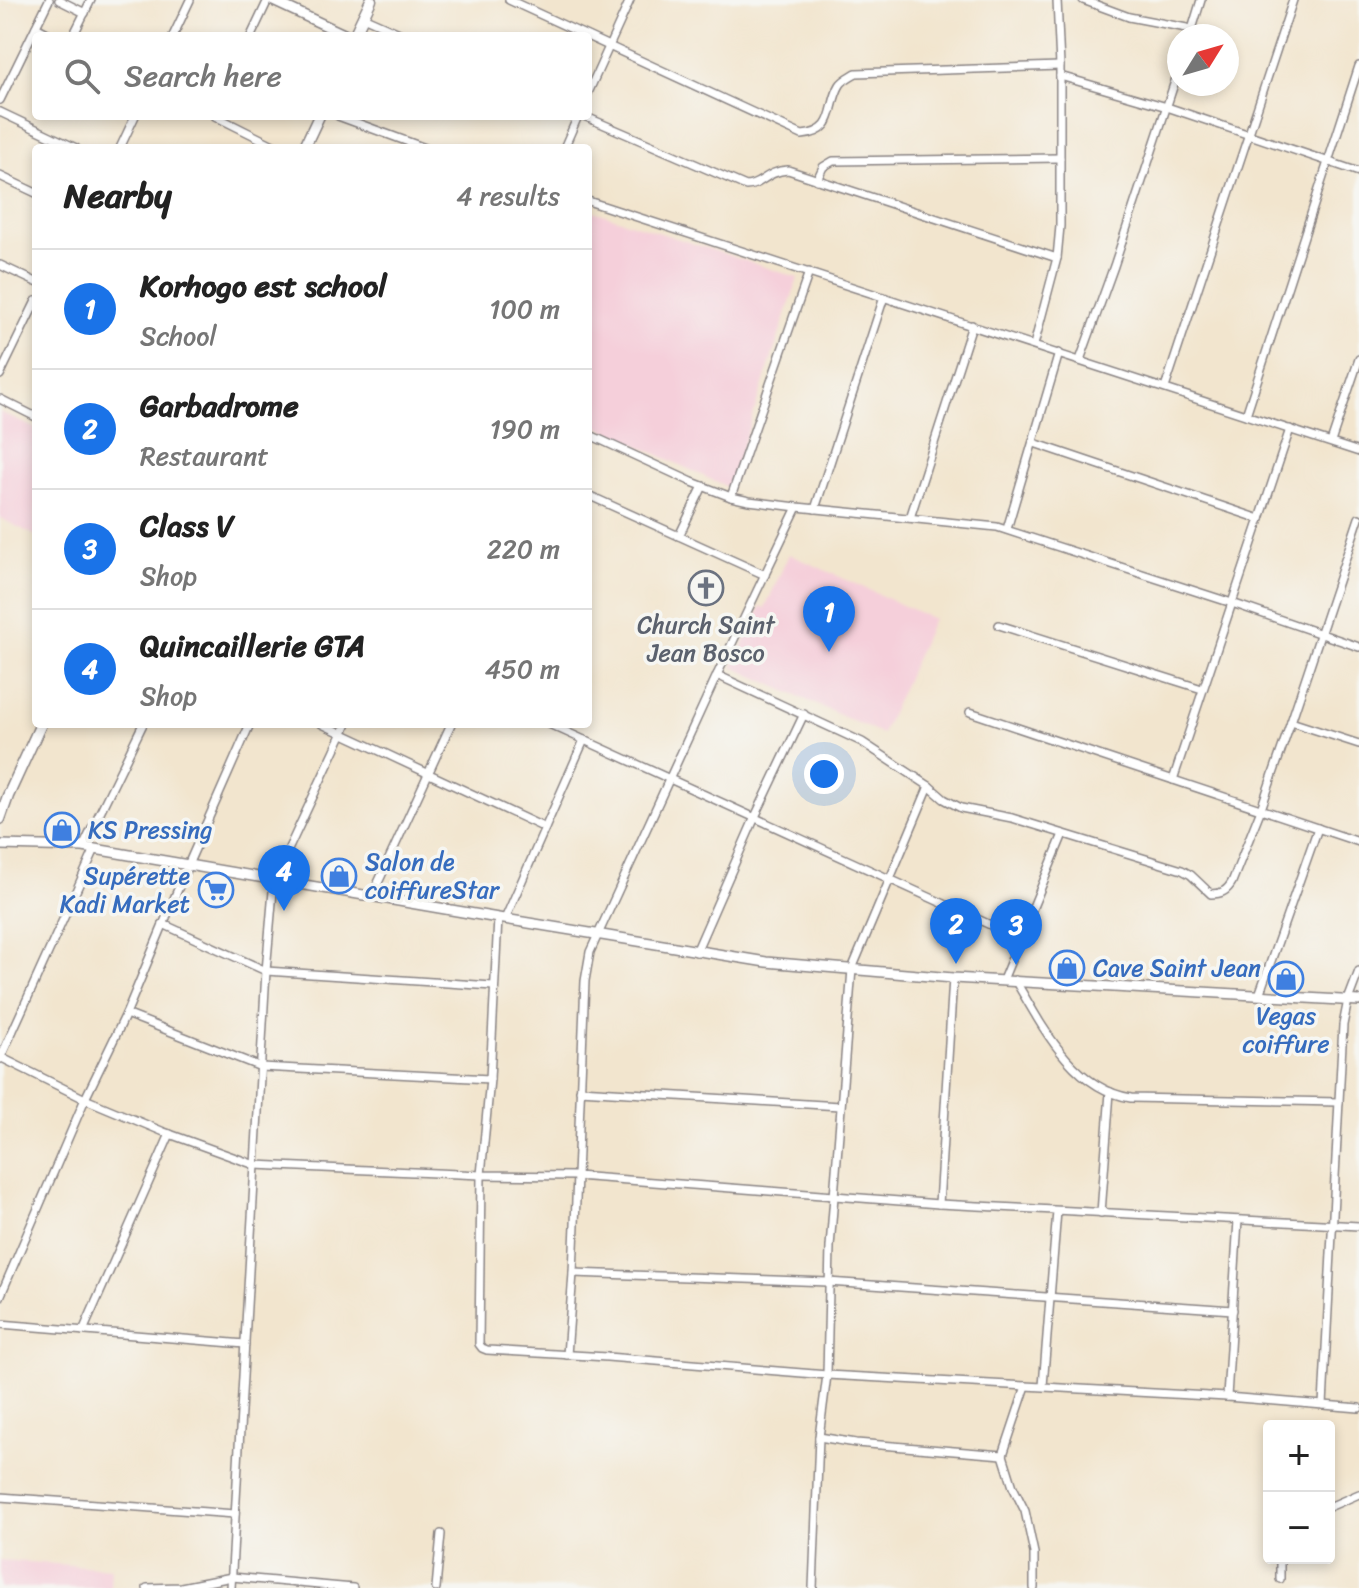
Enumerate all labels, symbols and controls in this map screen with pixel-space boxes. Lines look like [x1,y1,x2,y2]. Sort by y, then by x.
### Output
north arrow [1167,24,1239,96]
search box [32,32,592,120]
text: Search here [124,49,282,103]
icon: search [60,54,104,98]
text: Nearby [64,166,172,226]
text: 4 results [456,173,560,219]
text: Korhogo est school [140,259,387,313]
text: 1 [84,286,96,332]
text: 100 m [489,286,560,332]
text: School [140,313,217,359]
text: Garbadrome [140,379,299,433]
text: 2 [82,406,98,452]
text: 190 m [490,406,560,452]
text: Restaurant [140,433,269,479]
text: Class V [140,499,234,553]
text: 3 [83,526,97,572]
text: 220 m [487,526,560,572]
text: Shop [140,553,197,599]
church icon: Church Saint Jean Bosco [687,569,725,607]
pin: 1 [803,586,855,652]
place label: Church Saint Jean Bosco [637,604,776,674]
text: Quincaillerie GTA [140,619,365,673]
text: 4 [82,646,98,692]
text: 450 m [485,646,560,692]
text: Shop [140,673,197,719]
your location [804,754,844,794]
place label: KS Pressing [88,809,212,851]
shop icon: KS Pressing [43,811,81,849]
place label: Salon de coiffureStar [365,841,501,911]
pin: 4 [258,845,310,911]
place label: Supérette Kadi Market [60,855,190,925]
shop icon: Salon de coiffureStar [320,857,358,895]
supermarket icon: Supérette Kadi Market [197,871,235,909]
pin: 2 [930,898,982,964]
pin: 3 [990,899,1042,965]
place label: Cave Saint Jean [1093,947,1261,989]
shop icon: Cave Saint Jean [1048,949,1086,987]
shop icon: Vegas coiffure [1267,960,1305,998]
place label: Vegas coiffure [1242,995,1330,1065]
map controls [1263,1420,1335,1564]
button: + [1263,1420,1335,1492]
button: − [1263,1492,1335,1564]

